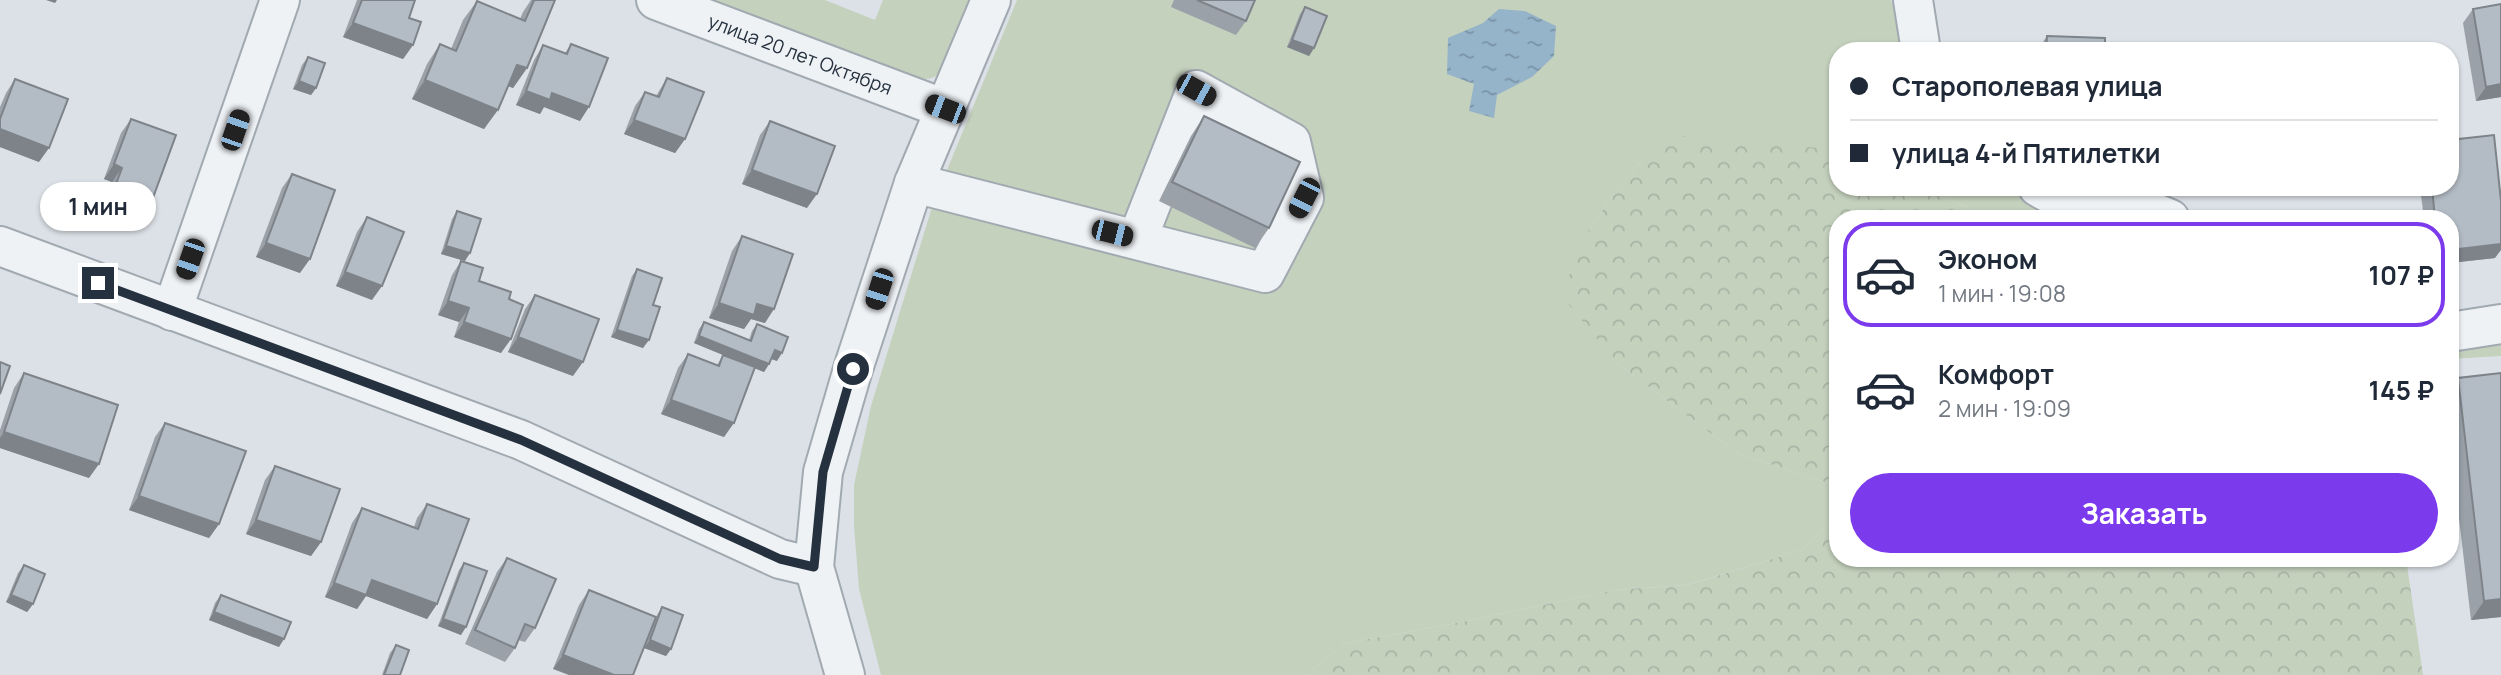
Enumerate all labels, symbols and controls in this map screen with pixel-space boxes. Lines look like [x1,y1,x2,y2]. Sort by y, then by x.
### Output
street label: улица 20 лет Октября [704,8,896,101]
text: Старополевая улица [1892,68,2162,104]
car [1173,71,1220,109]
car [922,92,969,126]
car [219,107,252,153]
text: улица 4-й Пятилетки [1892,135,2161,171]
car [1286,175,1323,221]
callout: 1 мин [40,182,156,230]
text: 1 мин [68,190,128,222]
car [1090,218,1135,248]
car [174,236,207,282]
text: Эконом [1938,241,2038,277]
icon: car [1854,243,1917,306]
text: 107 ₽ [2369,257,2434,293]
car [863,266,896,312]
route end [82,267,114,299]
text: 1 мин · 19:08 [1938,277,2066,309]
route start [837,353,869,385]
text: Комфорт [1938,356,2054,392]
icon: car [1854,358,1917,421]
text: 145 ₽ [2369,372,2434,408]
text: 2 мин · 19:09 [1938,392,2071,424]
button: Заказать [1850,473,2438,553]

